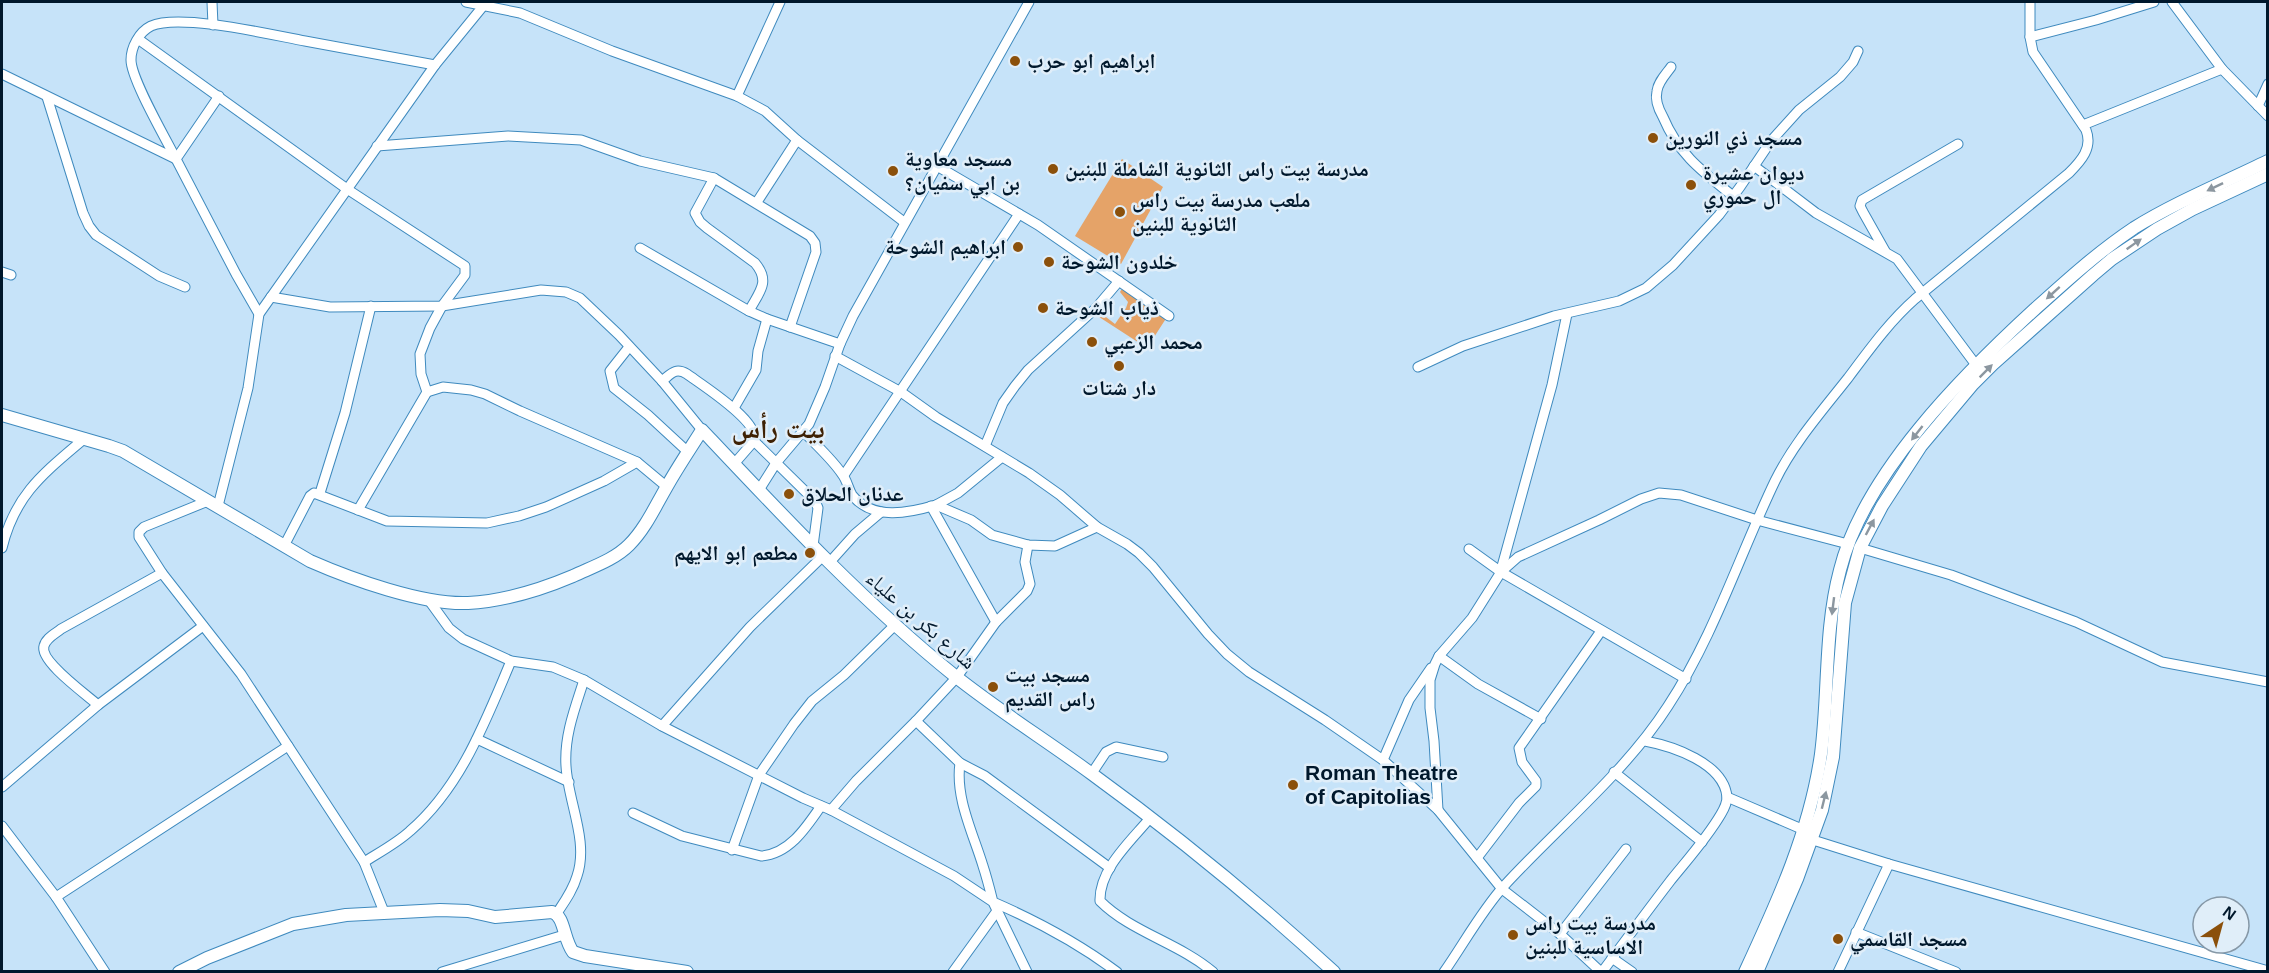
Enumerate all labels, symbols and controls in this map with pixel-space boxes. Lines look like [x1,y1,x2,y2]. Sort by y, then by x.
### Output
place label: ابراهيم ابو حرب [1027,49,1156,75]
marker: ابراهيم ابو حرب [1008,54,1022,68]
place label: مسجد ذي النورين [1665,126,1802,154]
marker: مسجد ذي النورين [1646,131,1660,145]
place label: مسجد معاوية بن ابي سفيان؟ [905,147,1020,199]
place label: مدرسة بيت راس الثانوية الشاملة للبنين [1065,157,1369,182]
place label: ديوان عشيرة ال حموري [1703,161,1804,213]
marker: مدرسة بيت راس الثانوية الشاملة للبنين [1046,162,1060,176]
marker: مسجد معاوية بن ابي سفيان؟ [886,164,900,178]
marker: ديوان عشيرة ال حموري [1684,178,1698,192]
one-way arrow [2206,182,2223,191]
place label: ملعب مدرسة بيت راس الثانوية للبنين [1132,188,1310,237]
marker: ملعب مدرسة بيت راس الثانوية للبنين [1113,205,1127,219]
place label: ابراهيم الشوحة [885,235,1006,261]
one-way arrow [2125,238,2141,250]
marker: ابراهيم الشوحة [1011,240,1025,254]
place label: خلدون الشوحة [1061,250,1178,274]
marker: خلدون الشوحة [1042,255,1056,269]
one-way arrow [2046,286,2061,299]
place label: ذياب الشوحة [1055,296,1159,320]
marker: ذياب الشوحة [1036,301,1050,315]
place label: محمد الزعبي [1104,330,1203,358]
marker: محمد الزعبي [1085,335,1099,349]
marker: دار شتات [1112,359,1126,373]
one-way arrow [1979,363,1993,378]
place label: دار شتات [1082,376,1156,399]
district label: بيت رأس [731,412,825,445]
one-way arrow [1911,425,1924,441]
place label: عدنان الحلاق [801,482,904,507]
marker: عدنان الحلاق [782,487,796,501]
one-way arrow [1865,518,1875,535]
place label: مطعم ابو الايهم [674,541,798,567]
marker: مطعم ابو الايهم [803,546,817,560]
street label: شارع بكر بن علياء [861,566,981,675]
one-way arrow [1829,596,1838,615]
place label: مسجد بيت راس القديم [1005,663,1095,713]
marker: مسجد بيت راس القديم [986,680,1000,694]
place label: Roman Theatre of Capitolias [1305,761,1458,808]
marker: Roman Theatre of Capitolias [1286,778,1300,792]
one-way arrow [1820,791,1830,809]
north arrow [2191,895,2251,955]
text: N [2220,903,2239,924]
place label: مدرسة بيت راس الاساسية للبنين [1525,911,1656,960]
place label: مسجد القاسمي [1850,927,1967,955]
marker: مدرسة بيت راس الاساسية للبنين [1506,928,1520,942]
marker: مسجد القاسمي [1831,932,1845,946]

